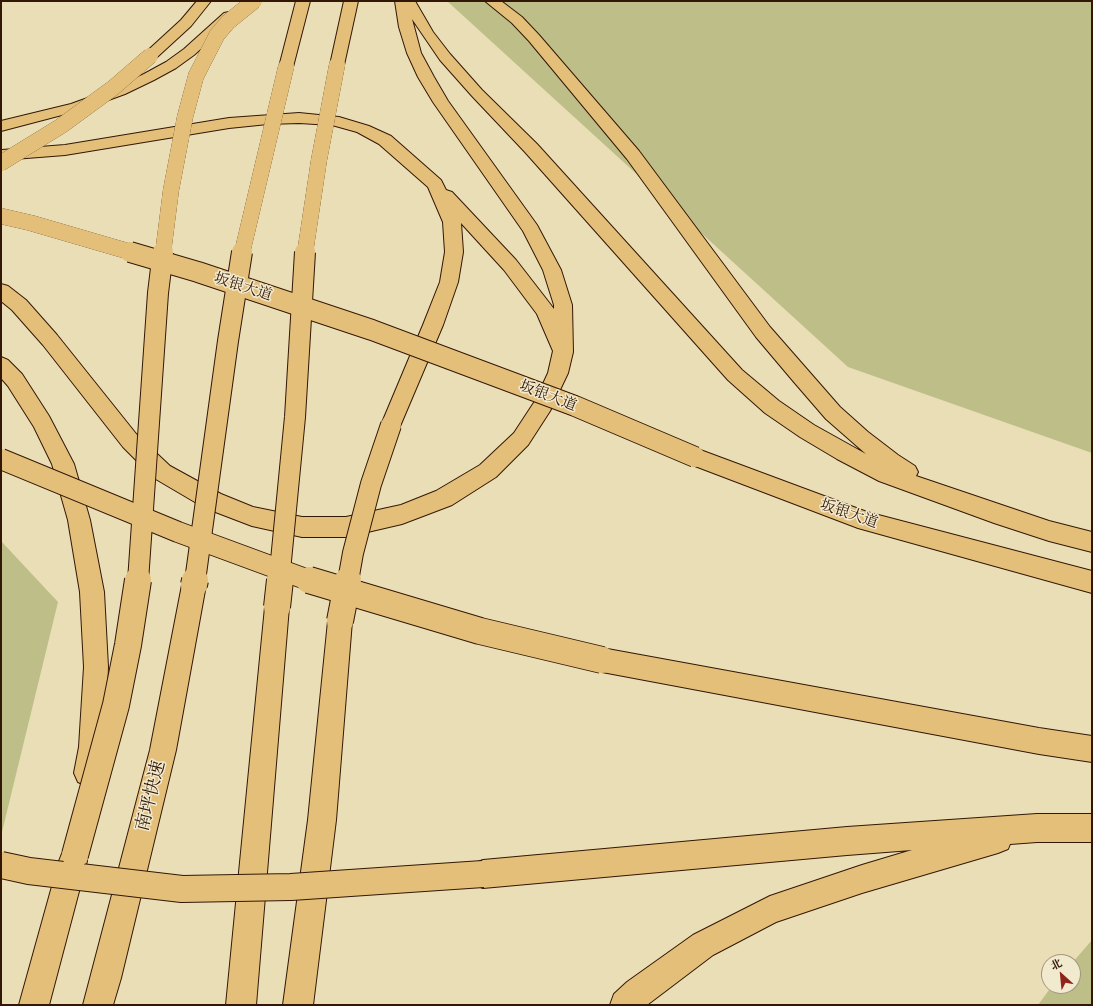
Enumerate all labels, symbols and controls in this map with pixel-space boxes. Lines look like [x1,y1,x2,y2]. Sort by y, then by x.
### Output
street label: 坂银大道 [212,269,274,305]
street label: 坂银大道 [517,377,579,415]
street label: 坂银大道 [818,496,880,532]
street label: 南坪快速 [132,758,170,834]
north arrow [1041,954,1081,994]
text: 北 [1048,955,1064,973]

